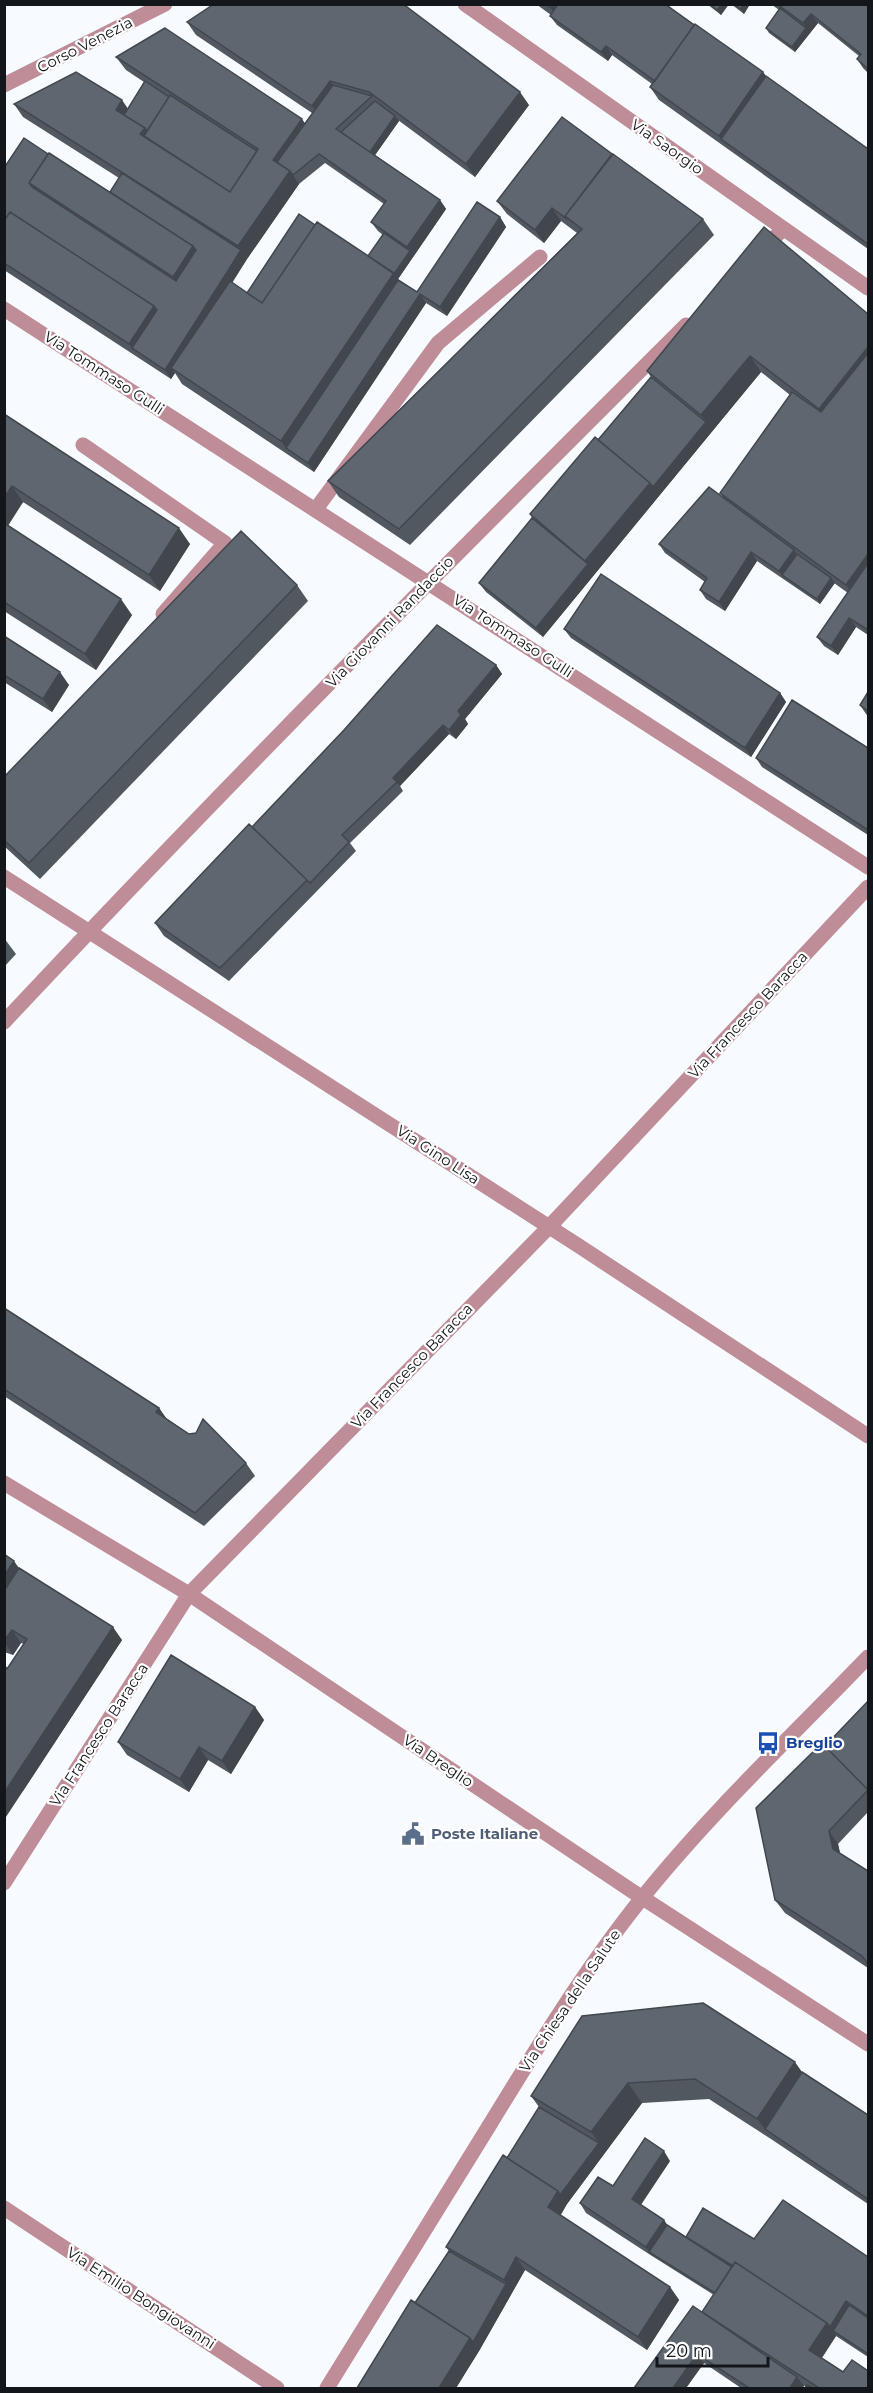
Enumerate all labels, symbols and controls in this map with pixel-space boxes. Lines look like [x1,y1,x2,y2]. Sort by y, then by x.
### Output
street label: Corso Venezia [34,12,136,77]
street label: Via Saorgio [627,115,707,178]
street label: Via Tommaso Gulli [41,327,168,418]
street label: Via Giovanni Randaccio [322,552,457,691]
street label: Via Tommaso Gulli [450,590,577,681]
street label: Via Francesco Baracca [684,947,812,1082]
street label: Via Gino Lisa [393,1121,483,1188]
street label: Via Francesco Baracca [347,1299,477,1432]
street label: Via Francesco Baracca [45,1659,152,1810]
street label: Via Breglio [399,1730,477,1791]
bus stop icon: Breglio [755,1730,781,1756]
place label: Breglio [786,1733,843,1752]
public building icon: Poste Italiane [400,1821,426,1847]
place label: Poste Italiane [431,1824,538,1843]
street label: Via Chiesa della Salute [515,1926,624,2076]
street label: Via Emilio Bongiovanni [63,2242,219,2353]
scale bar [657,2330,768,2368]
text: 20 m [666,2340,712,2362]

